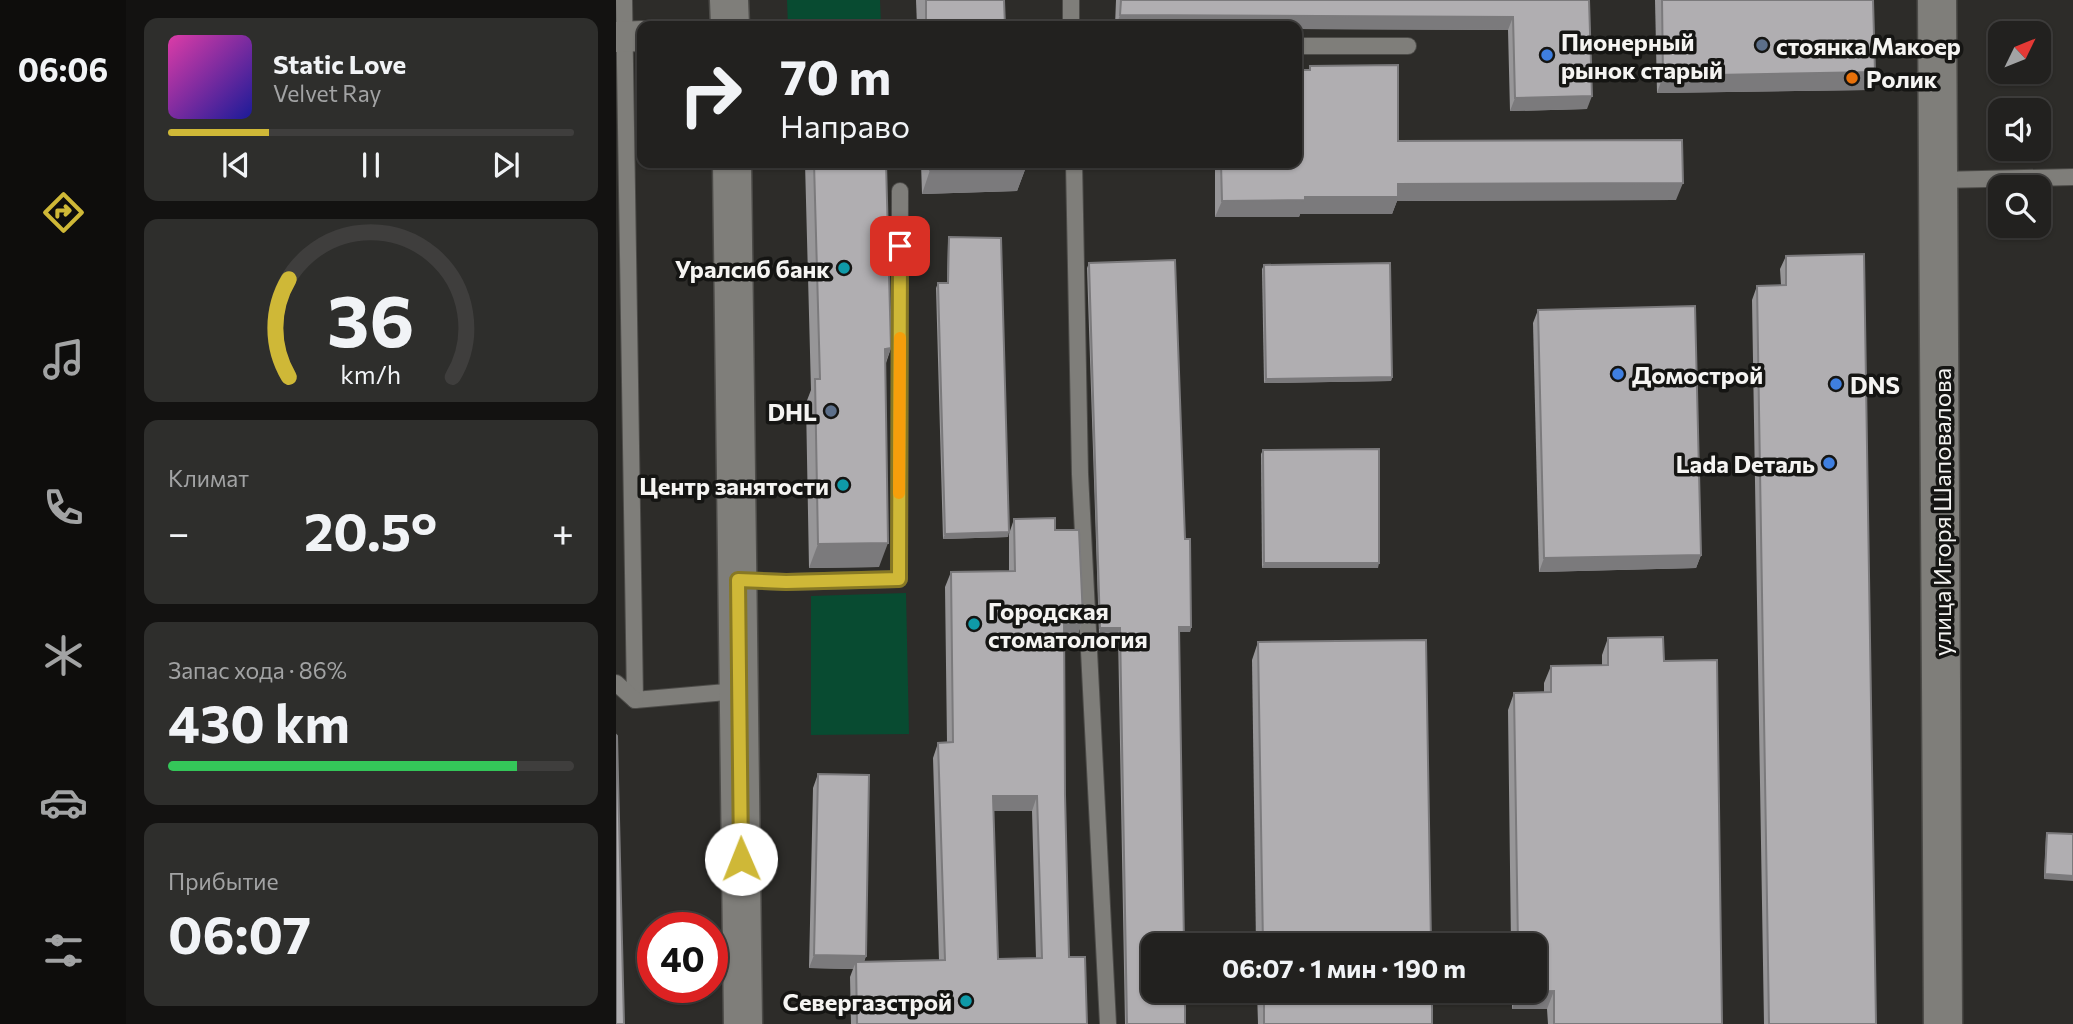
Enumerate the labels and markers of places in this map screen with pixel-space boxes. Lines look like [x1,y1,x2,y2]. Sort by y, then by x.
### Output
place label: Пионерный рынок старый [1561,27,1723,84]
place label: стоянка Макоер [1776,31,1961,60]
marker: стоянка Макоер [1754,37,1770,53]
marker: Пионерный рынок старый [1539,47,1555,63]
place label: Ролик [1866,64,1938,93]
marker: Ролик [1844,70,1860,86]
pin [870,216,930,276]
place label: Уралсиб банк [675,254,830,283]
marker: Уралсиб банк [836,260,852,276]
place label: Домострой [1632,360,1763,389]
marker: Домострой [1610,366,1626,382]
place label: DNS [1850,370,1900,399]
marker: DNS [1828,376,1844,392]
place label: DHL [767,397,817,426]
marker: DHL [823,403,839,419]
place label: Lada Dеталь [1676,449,1815,478]
marker: Lada Dеталь [1821,455,1837,471]
place label: Центр занятости [639,471,829,500]
marker: Центр занятости [835,477,851,493]
place label: Городская стоматология [988,596,1148,653]
marker: Городская стоматология [966,616,982,632]
place label: Севергазстрой [783,987,952,1016]
marker: Севергазстрой [958,993,974,1009]

